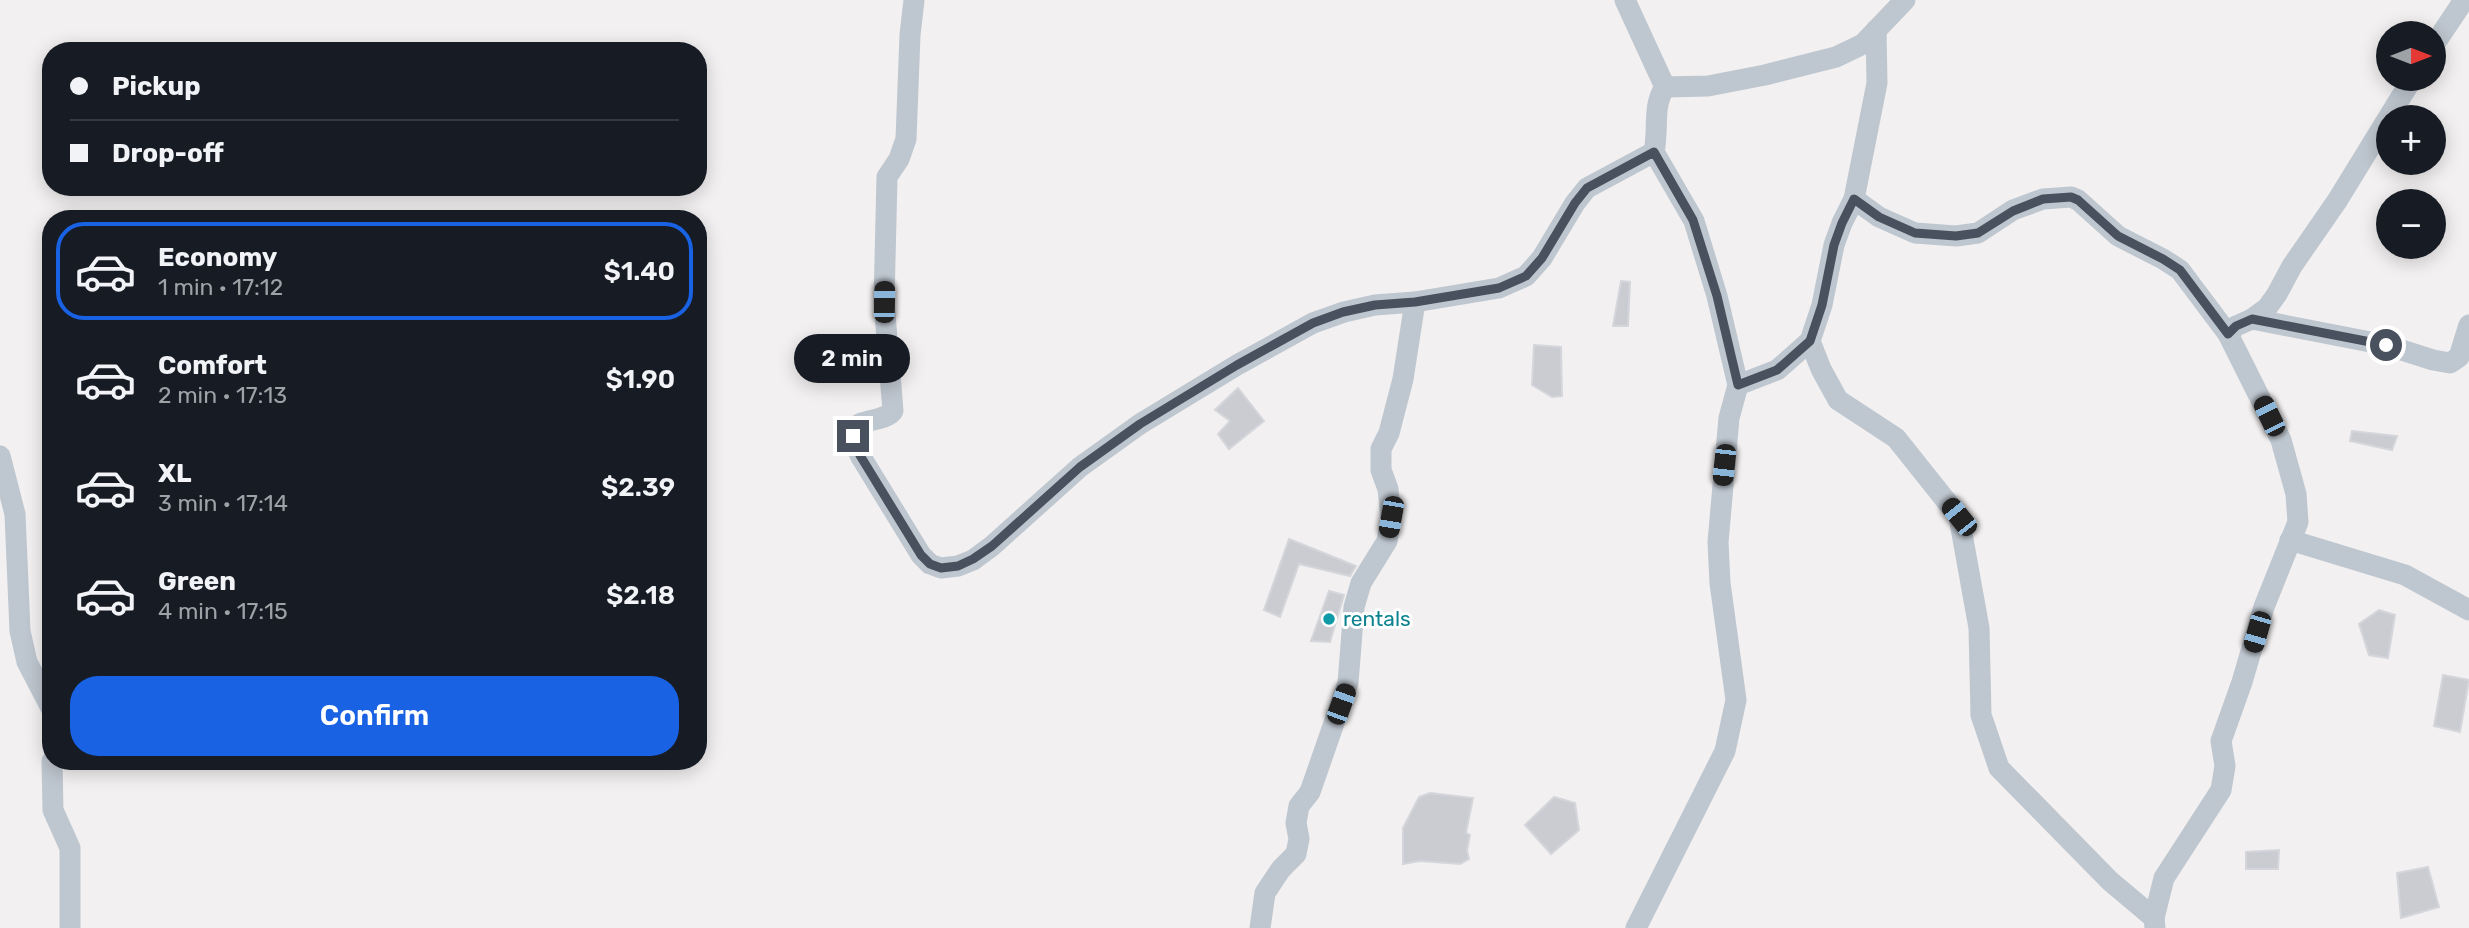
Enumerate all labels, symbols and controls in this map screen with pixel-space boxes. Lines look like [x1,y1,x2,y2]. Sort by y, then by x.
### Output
north arrow [2376,21,2446,91]
map controls [2376,21,2446,259]
text: Pickup [112,71,201,102]
button: + [2376,105,2446,175]
text: Drop-off [112,138,224,169]
button: − [2376,189,2446,259]
icon: car [74,240,137,303]
text: Economy [158,242,277,273]
text: $1.40 [604,256,675,287]
text: 1 min · 17:12 [158,273,283,301]
car [874,281,895,323]
route start [2370,329,2402,361]
callout: 2 min [795,334,911,384]
text: 2 min [821,344,883,372]
icon: car [74,348,137,411]
text: Comfort [158,350,267,381]
text: $1.90 [606,364,675,395]
text: 2 min · 17:13 [158,381,287,409]
car [2251,393,2288,439]
route end [837,420,869,452]
car [1712,443,1737,487]
icon: car [74,456,137,519]
text: XL [158,458,191,489]
text: $2.39 [601,472,675,503]
text: 3 min · 17:14 [158,489,288,517]
car [1378,494,1405,540]
car [1938,494,1981,540]
icon: car [74,564,137,627]
text: Green [158,566,236,597]
text: $2.18 [606,580,675,611]
text: 4 min · 17:15 [158,597,288,625]
place label: rentals [1343,606,1411,631]
car [2242,609,2273,655]
marker: rentals [1321,611,1337,627]
button: Confirm [70,676,679,756]
car [1324,681,1359,727]

